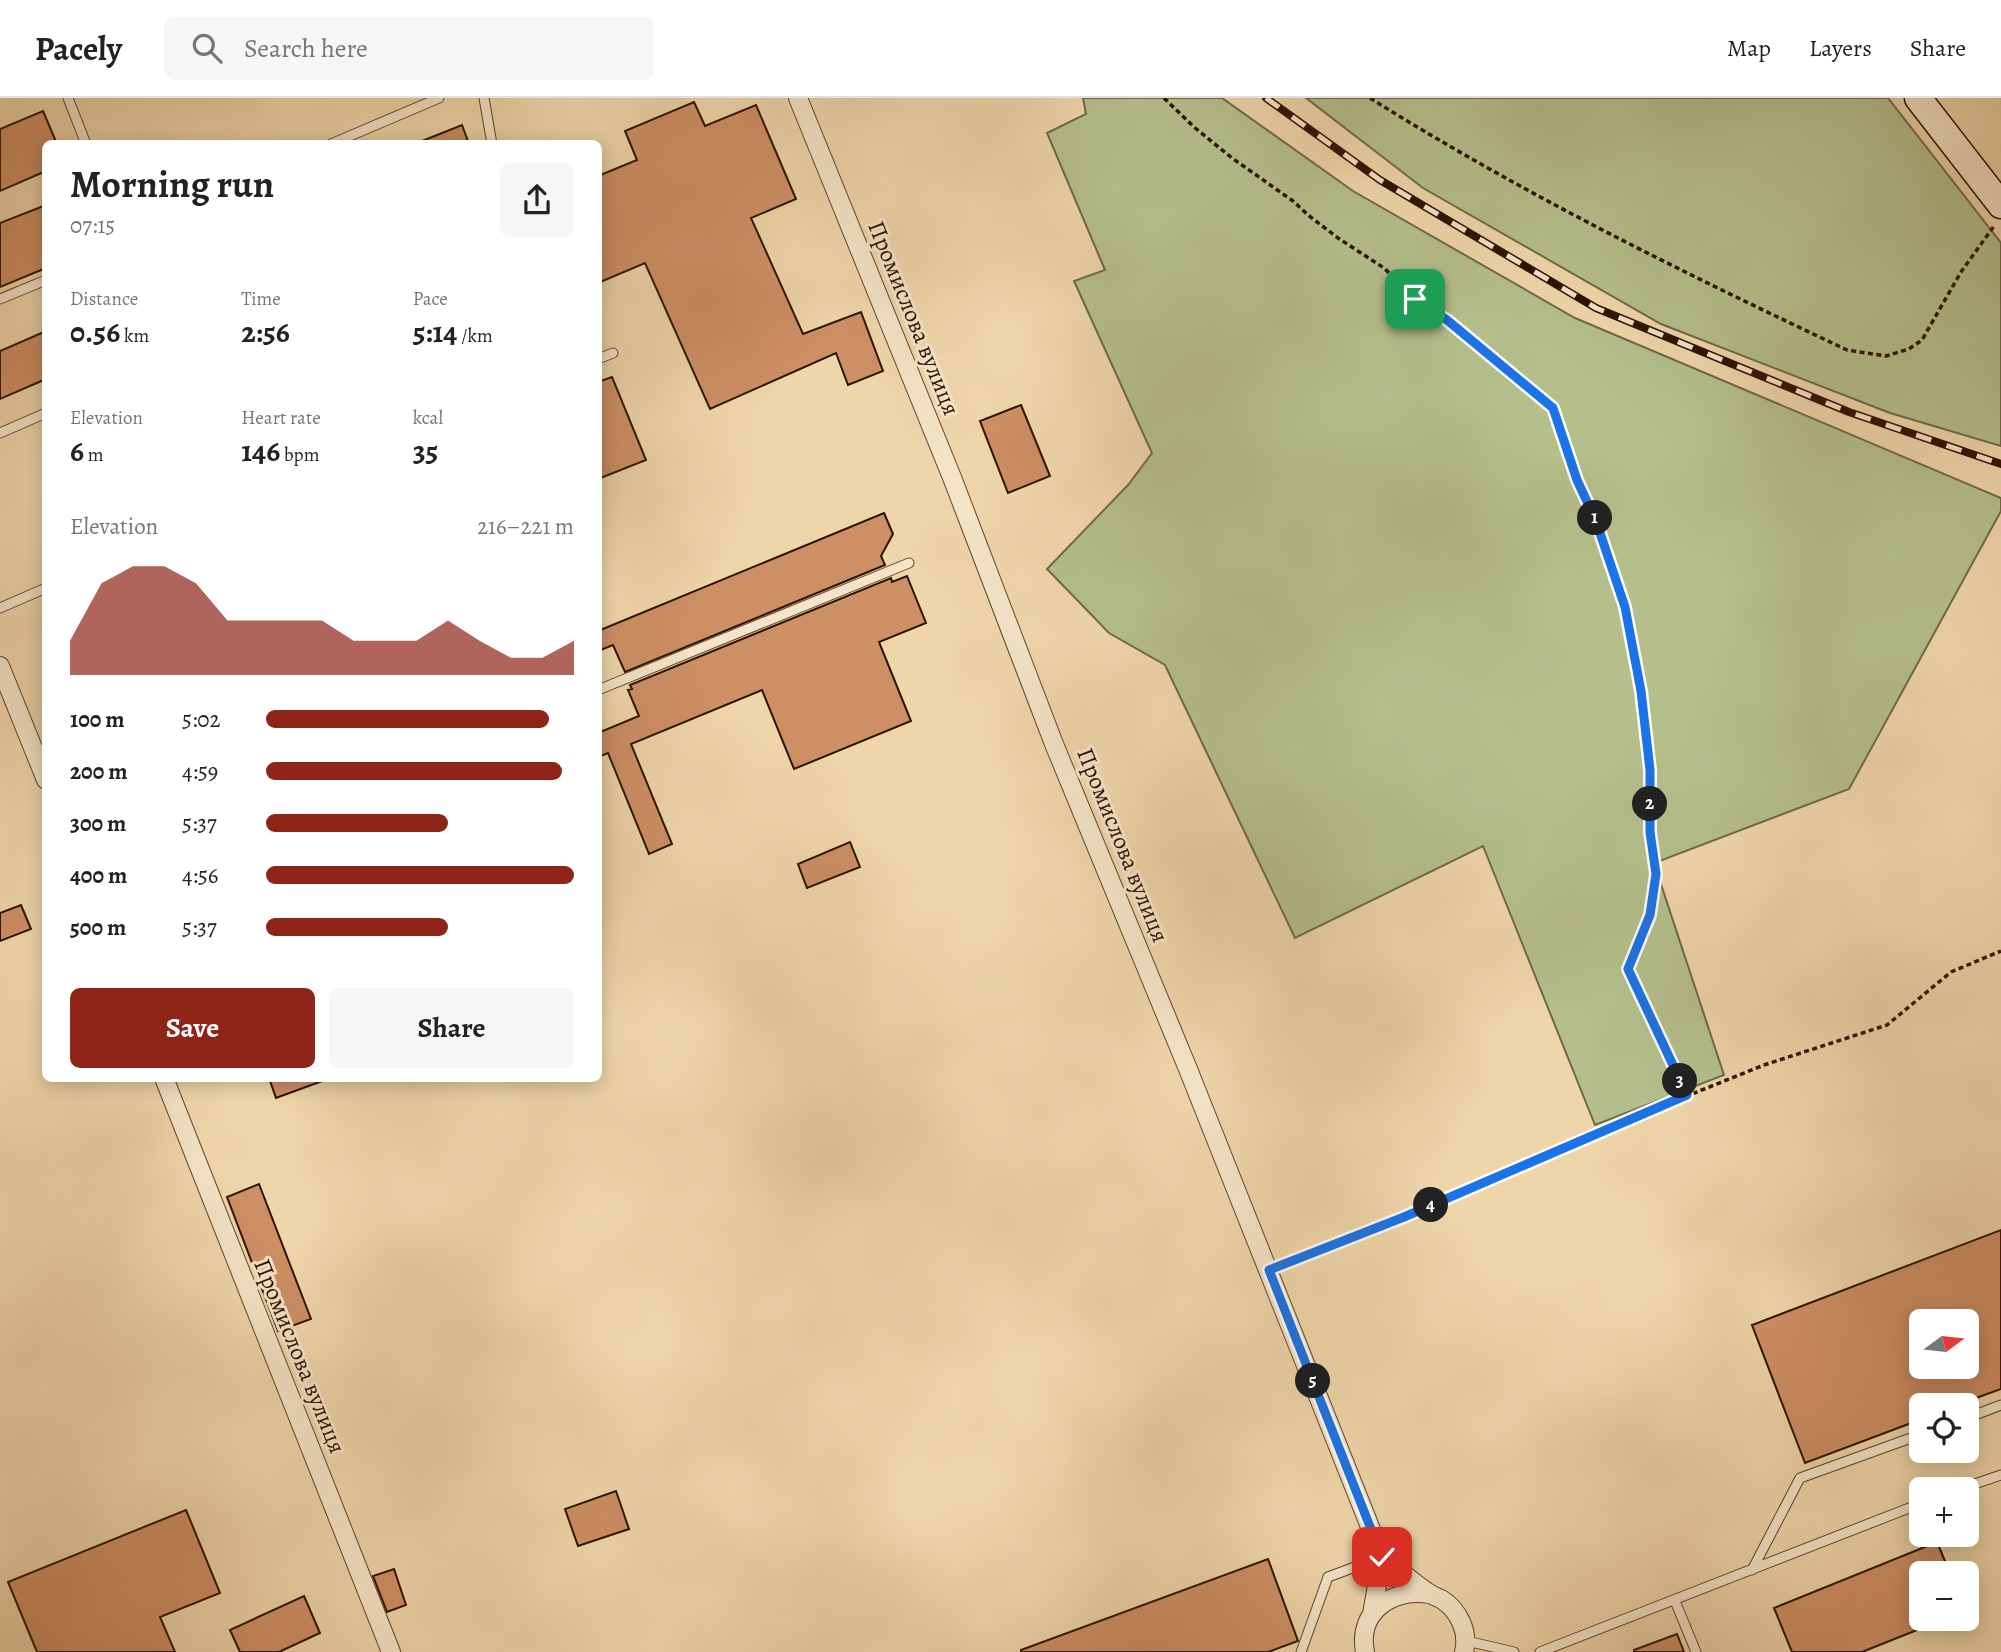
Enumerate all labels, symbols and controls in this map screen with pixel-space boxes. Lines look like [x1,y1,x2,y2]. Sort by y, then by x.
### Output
search box [164,17,654,80]
text: Pacely [35,26,122,71]
icon: search [188,29,226,67]
text: Search here [244,31,368,66]
text: Map [1727,32,1771,64]
text: Layers [1809,32,1872,64]
text: Share [1910,32,1966,64]
text: Morning run [70,158,274,210]
button: share [500,163,574,237]
text: 07:15 [70,210,115,241]
street label: Промислова вулиця [860,216,968,420]
pin [1385,269,1445,329]
icon: arrive [1396,280,1434,318]
text: Distance [70,286,138,312]
text: Time [241,286,281,312]
text: Pace [413,286,448,312]
text: 0.56 [70,312,120,352]
text: 2:56 [241,312,290,352]
text: 5:14 [413,312,457,352]
text: km [120,323,149,349]
text: /km [457,323,493,349]
text: Elevation [70,405,143,431]
text: Heart rate [241,405,321,431]
text: kcal [413,405,443,431]
text: 6 [70,431,84,471]
text: 146 [241,431,280,471]
text: 35 [413,431,438,471]
text: m [84,442,104,468]
text: bpm [280,442,319,468]
pin: 1 [1578,500,1612,536]
text: 1 [1591,504,1598,530]
text: Elevation [70,511,158,542]
text: 216–221 m [477,511,574,542]
text: 100 m [70,704,125,735]
text: 5:02 [182,704,221,735]
street label: Промислова вулиця [1069,743,1177,947]
text: 200 m [70,756,128,787]
text: 4:59 [182,756,218,787]
pin: 2 [1632,786,1668,822]
text: 2 [1645,790,1654,816]
text: 300 m [70,808,126,839]
text: 5:37 [182,808,217,839]
text: 400 m [70,860,127,891]
text: 4:56 [182,860,218,891]
text: 500 m [70,912,126,943]
text: 5:37 [182,912,217,943]
button: Save [70,988,315,1068]
button: Share [329,988,574,1068]
pin: 3 [1662,1063,1698,1098]
text: 3 [1675,1067,1684,1093]
pin: 4 [1414,1188,1448,1222]
text: 4 [1426,1191,1435,1217]
street label: Промислова вулиця [246,1254,354,1458]
north arrow [1909,1309,1979,1379]
map controls [1909,1309,1979,1631]
pin: 5 [1296,1364,1330,1398]
text: 5 [1308,1367,1317,1393]
button: locate [1909,1393,1979,1463]
button: + [1909,1477,1979,1547]
pin [1352,1527,1412,1587]
icon: check [1363,1538,1401,1576]
button: − [1909,1561,1979,1631]

